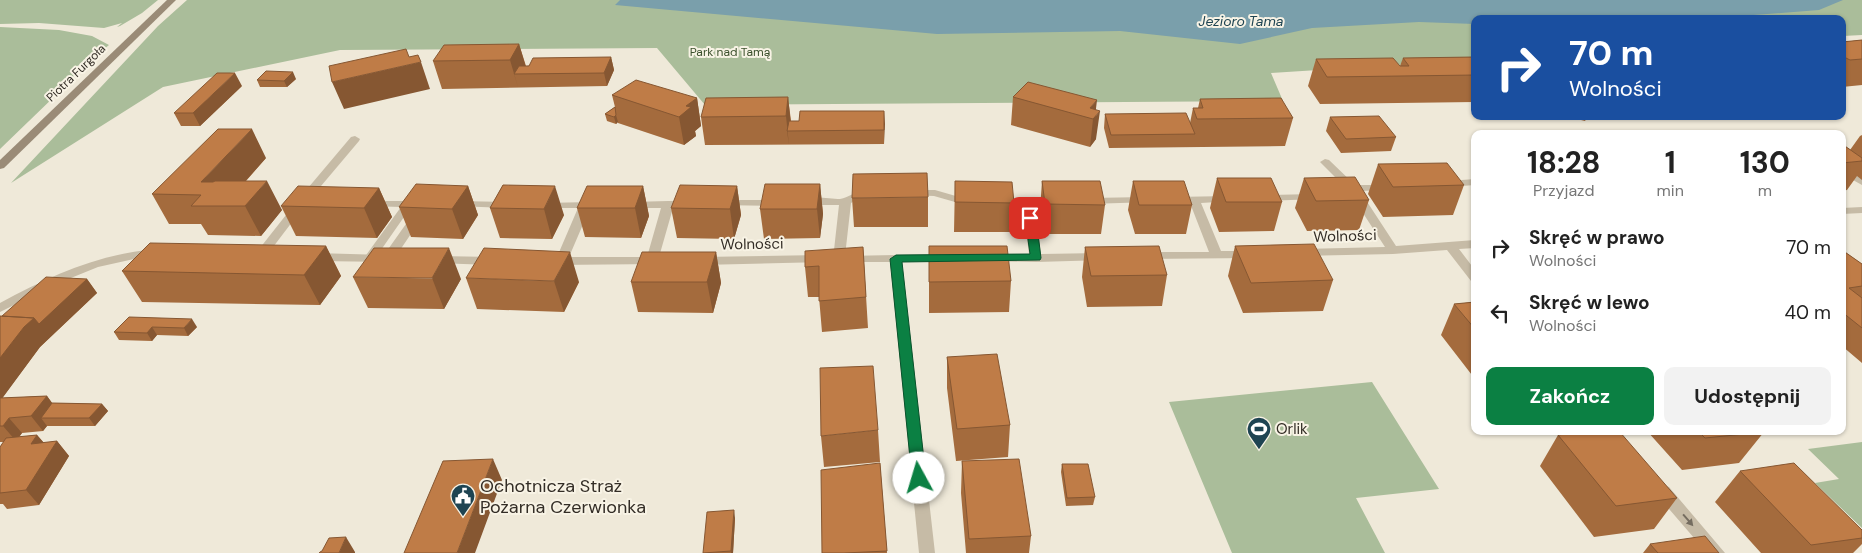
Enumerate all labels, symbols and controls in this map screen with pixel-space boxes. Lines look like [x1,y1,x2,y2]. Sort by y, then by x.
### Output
water label: Jezioro Tama [1199,12,1284,30]
text: 70 m [1569,30,1653,76]
icon: right [1486,35,1551,100]
street label: Piotra Furgoła [43,41,109,105]
park label: Park nad Tamą [690,44,770,60]
text: Wolności [1569,74,1662,103]
text: 18:28 [1527,143,1601,182]
text: 1 [1665,143,1676,182]
text: 130 [1740,143,1790,182]
text: Przyjazd [1533,180,1594,201]
text: min [1657,180,1684,201]
text: m [1758,180,1772,201]
pin [1009,197,1051,239]
icon: arrive [1016,204,1044,232]
street label: Wolności [1313,225,1377,247]
text: Skręć w prawo [1529,225,1665,250]
street label: Wolności [720,233,784,255]
icon: right [1486,234,1514,262]
text: 70 m [1786,235,1831,260]
text: Wolności [1529,250,1596,271]
text: Skręć w lewo [1529,290,1650,315]
icon: left [1486,299,1514,327]
text: 40 m [1784,300,1831,325]
text: Wolności [1529,315,1596,336]
button: Zakończ [1486,367,1654,425]
button: Udostępnij [1664,367,1831,425]
sports icon: Orlik [1246,416,1272,450]
place label: Orlik [1276,419,1308,439]
position arrow [892,451,944,503]
place label: Ochotnicza Straż Pożarna Czerwionka [480,474,646,519]
public building icon: Ochotnicza Straż Pożarna Czerwionka [450,483,476,517]
one-way arrow [1683,514,1694,527]

